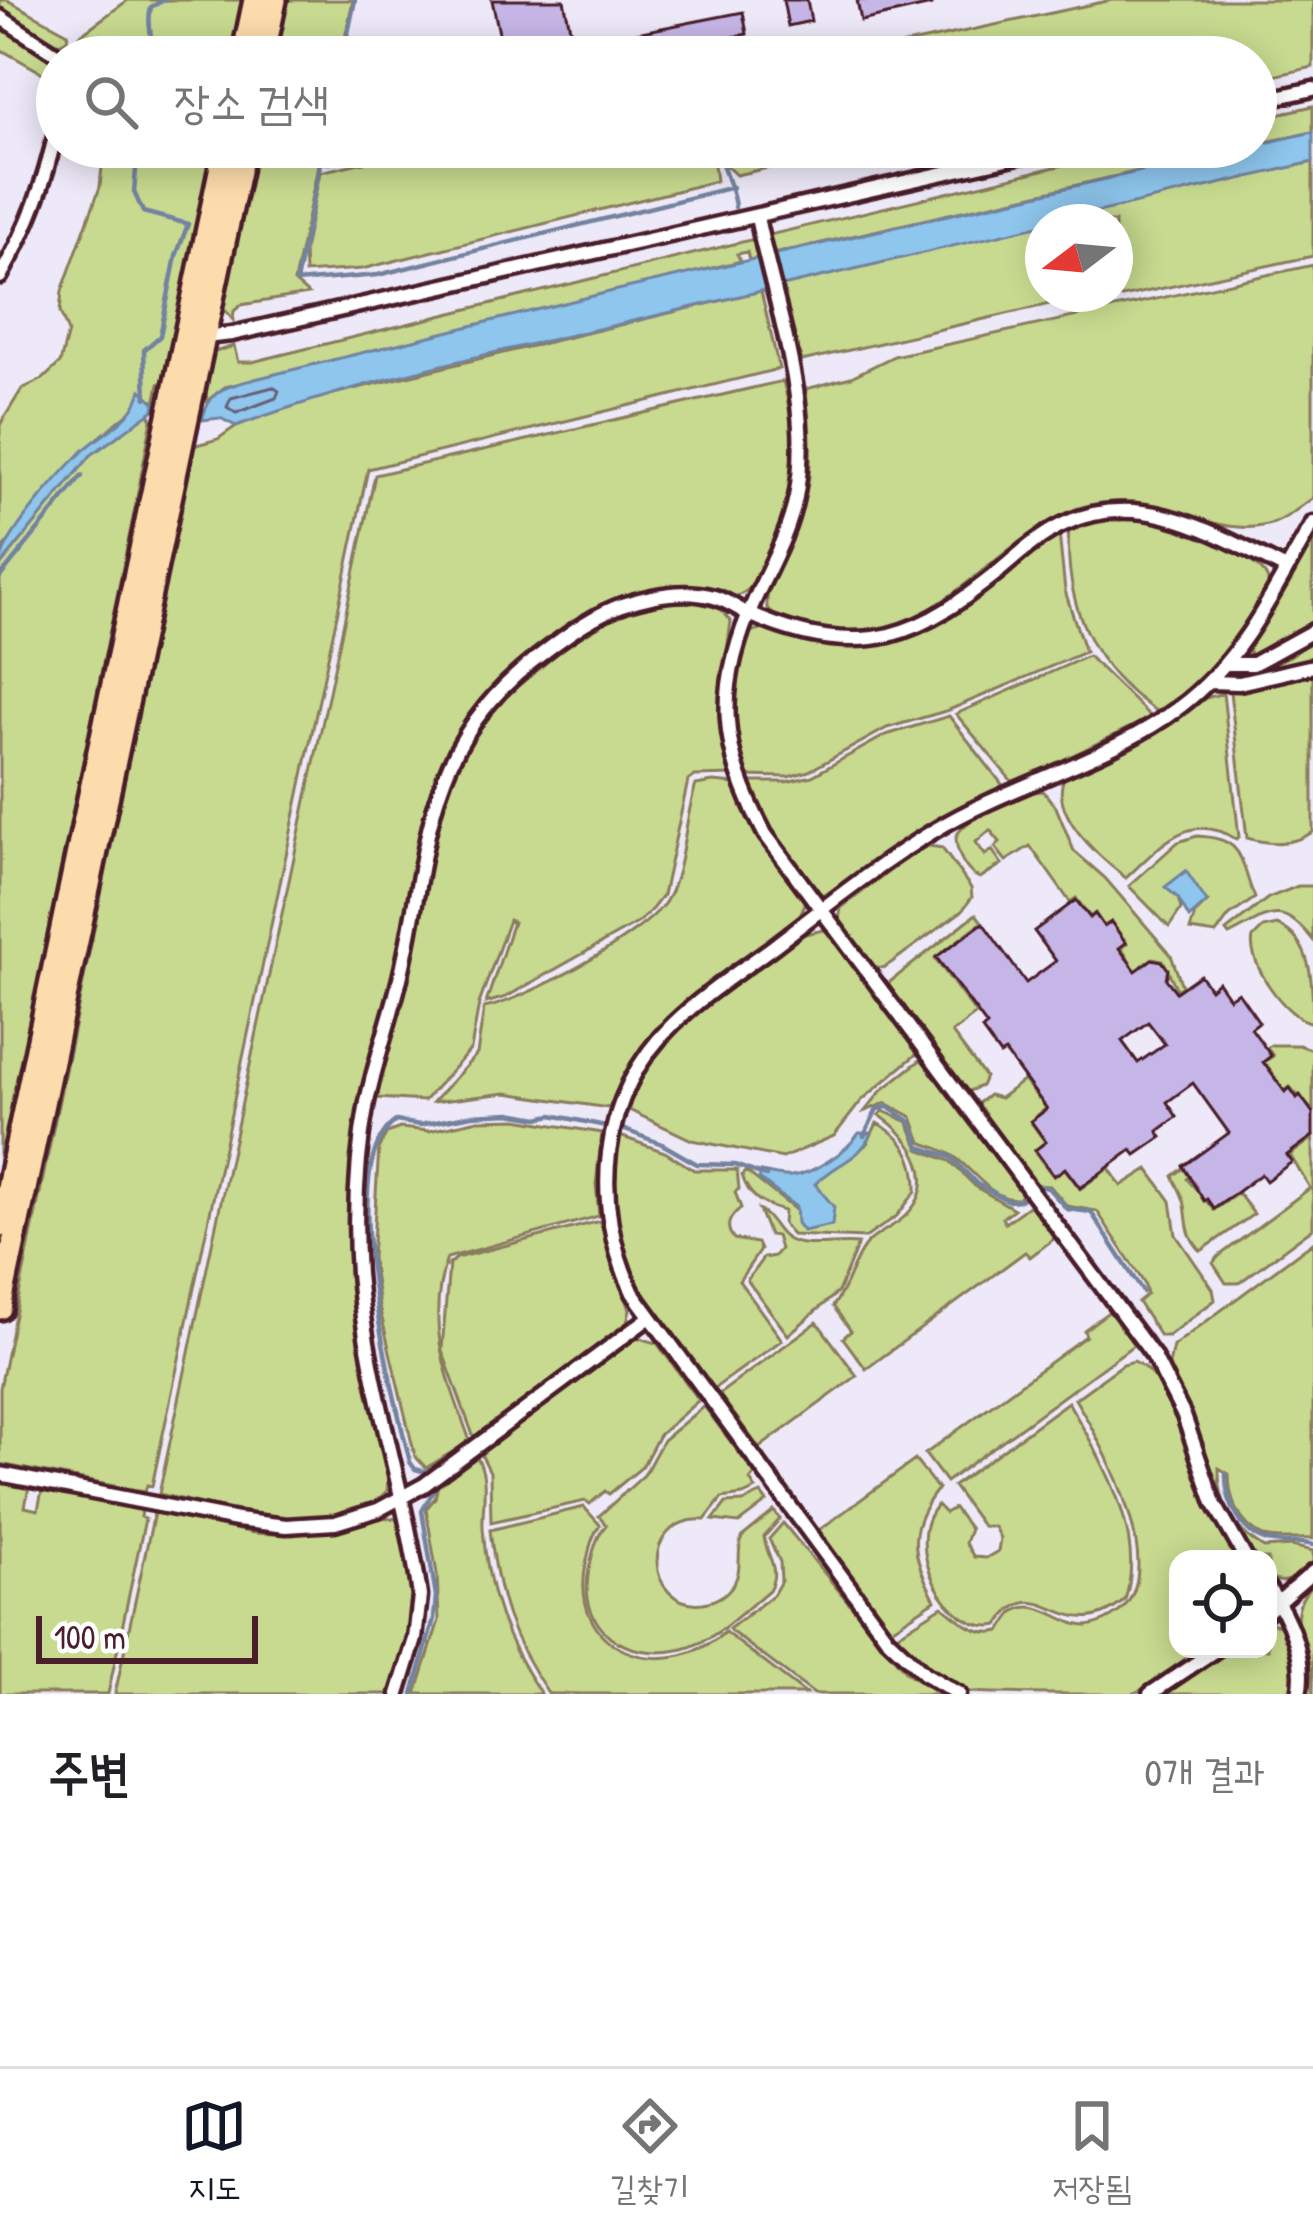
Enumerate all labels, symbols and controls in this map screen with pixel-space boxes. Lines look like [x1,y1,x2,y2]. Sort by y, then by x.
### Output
search box [36,36,1277,168]
icon: search [78,69,144,135]
text: 장소 검색 [174,71,329,132]
north arrow [1025,204,1133,312]
map controls [1169,1550,1277,1658]
button: locate [1169,1550,1277,1658]
scale bar [36,1610,258,1663]
text: 100 m [54,1615,126,1659]
text: 주변 [48,1737,130,1806]
text: 0개 결과 [1144,1745,1265,1798]
tab: 지도 [181,2093,247,2210]
tab: 길찾기 [610,2093,689,2210]
tab: 저장됨 [1052,2093,1132,2210]

